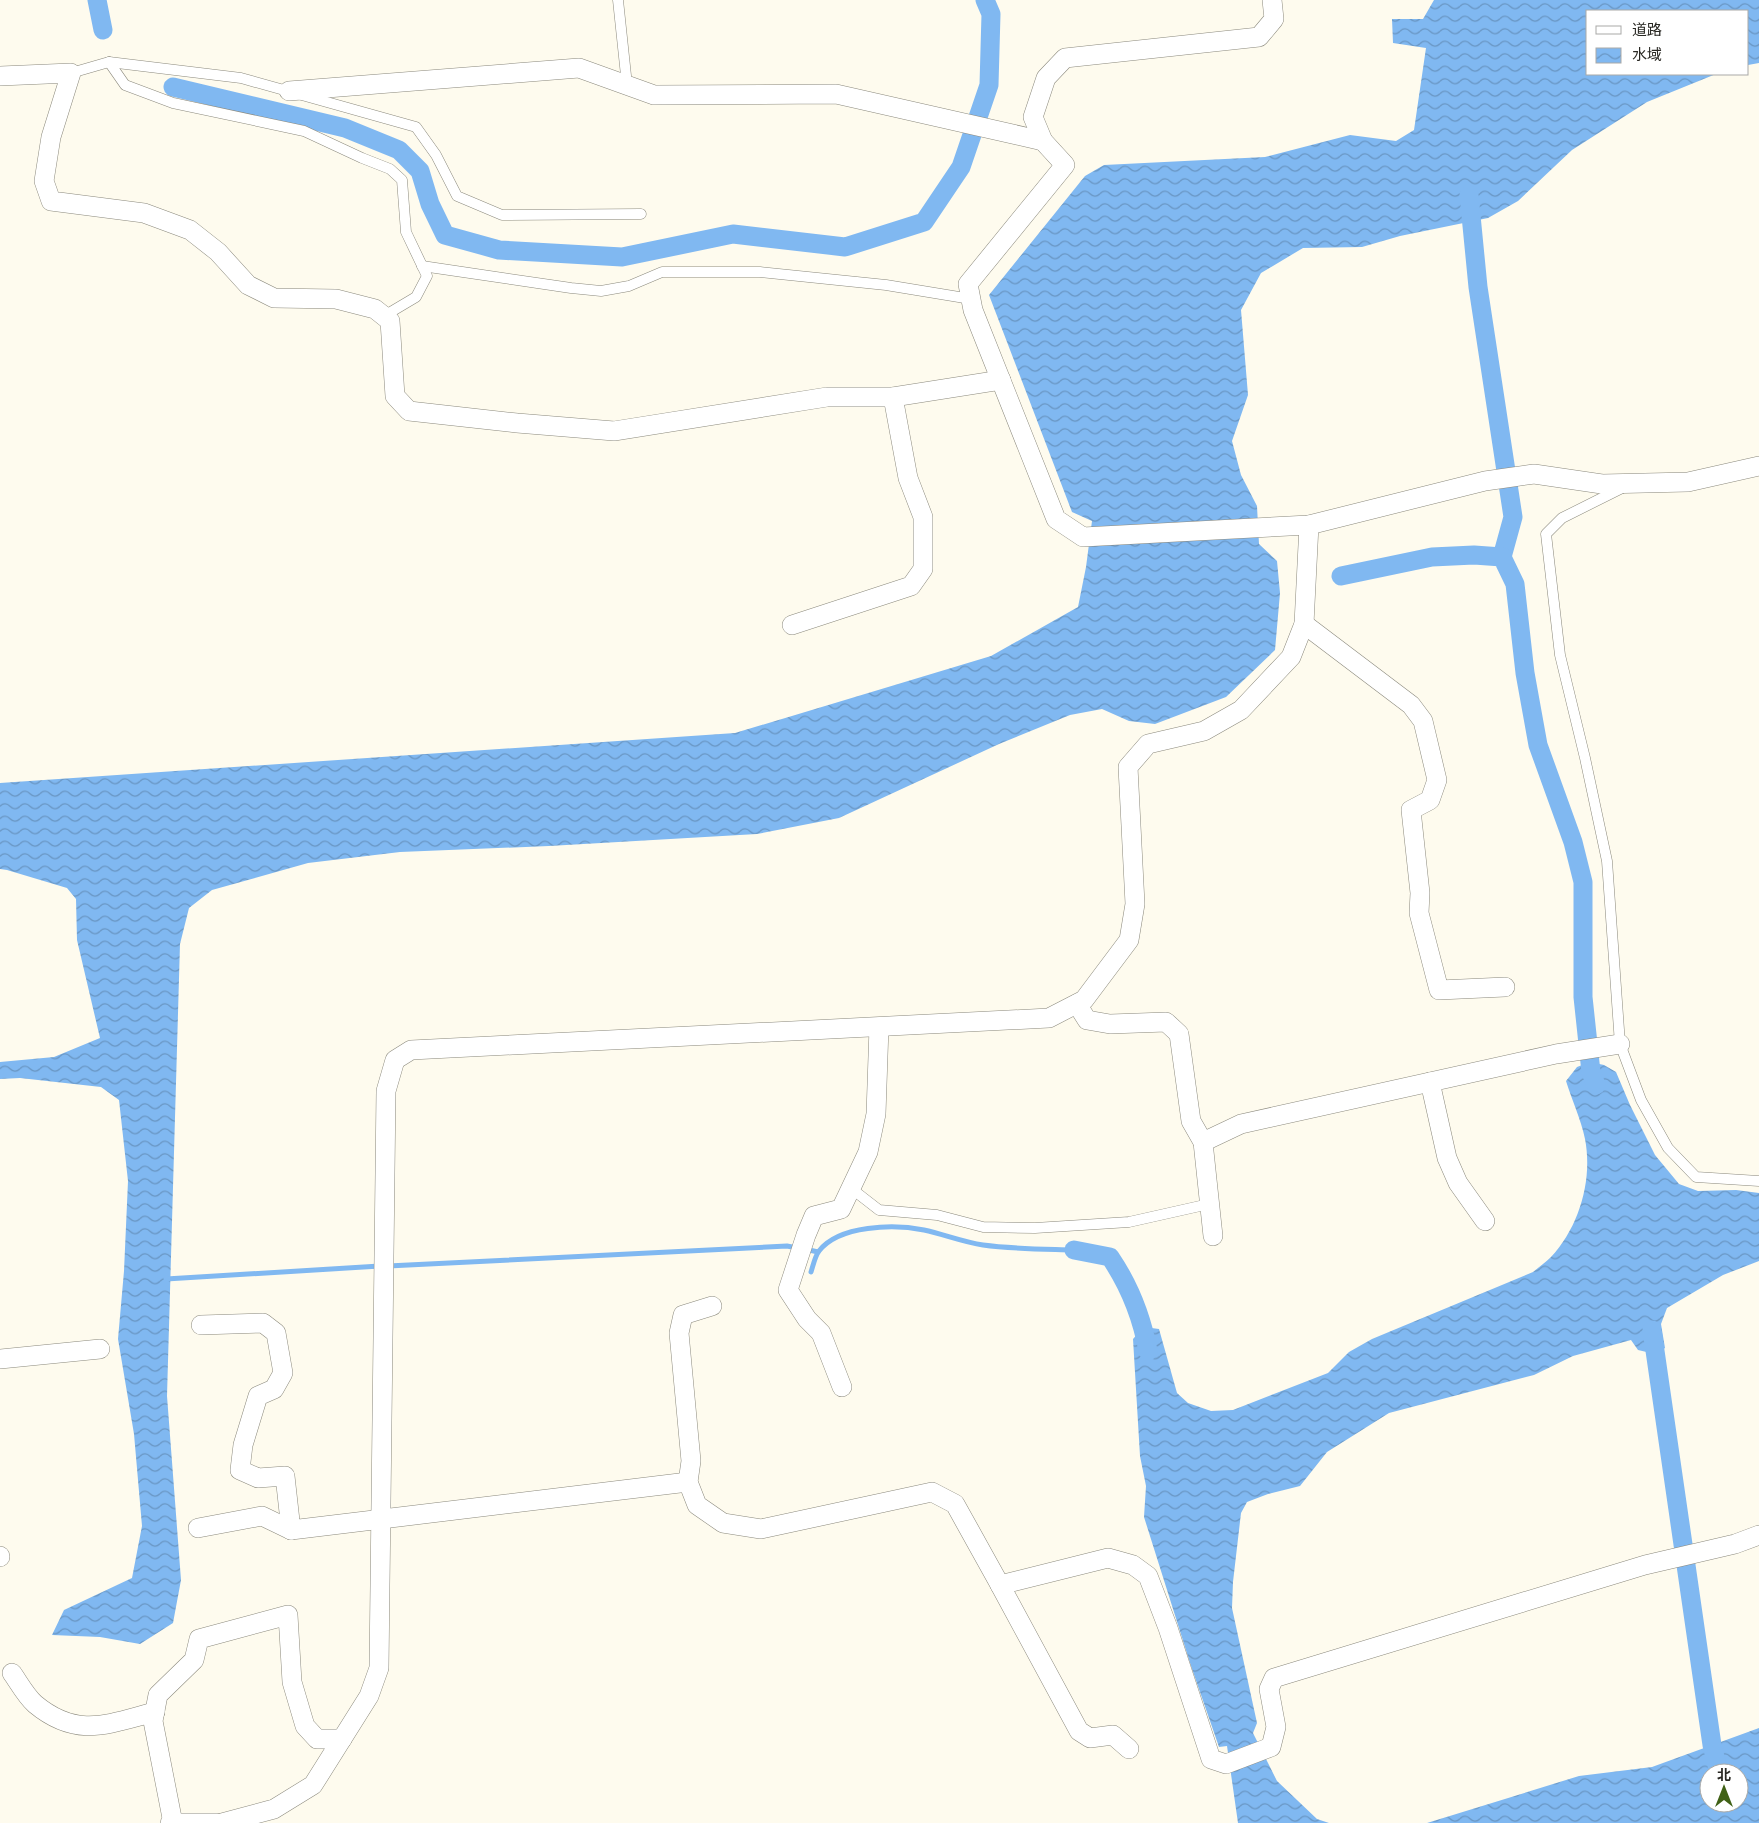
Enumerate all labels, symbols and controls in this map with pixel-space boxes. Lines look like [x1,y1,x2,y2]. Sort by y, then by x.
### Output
legend [1586,10,1749,75]
text: 道路 [1632,20,1662,39]
text: 水域 [1632,45,1662,64]
north arrow [1699,1763,1749,1813]
text: 北 [1717,1766,1731,1784]

